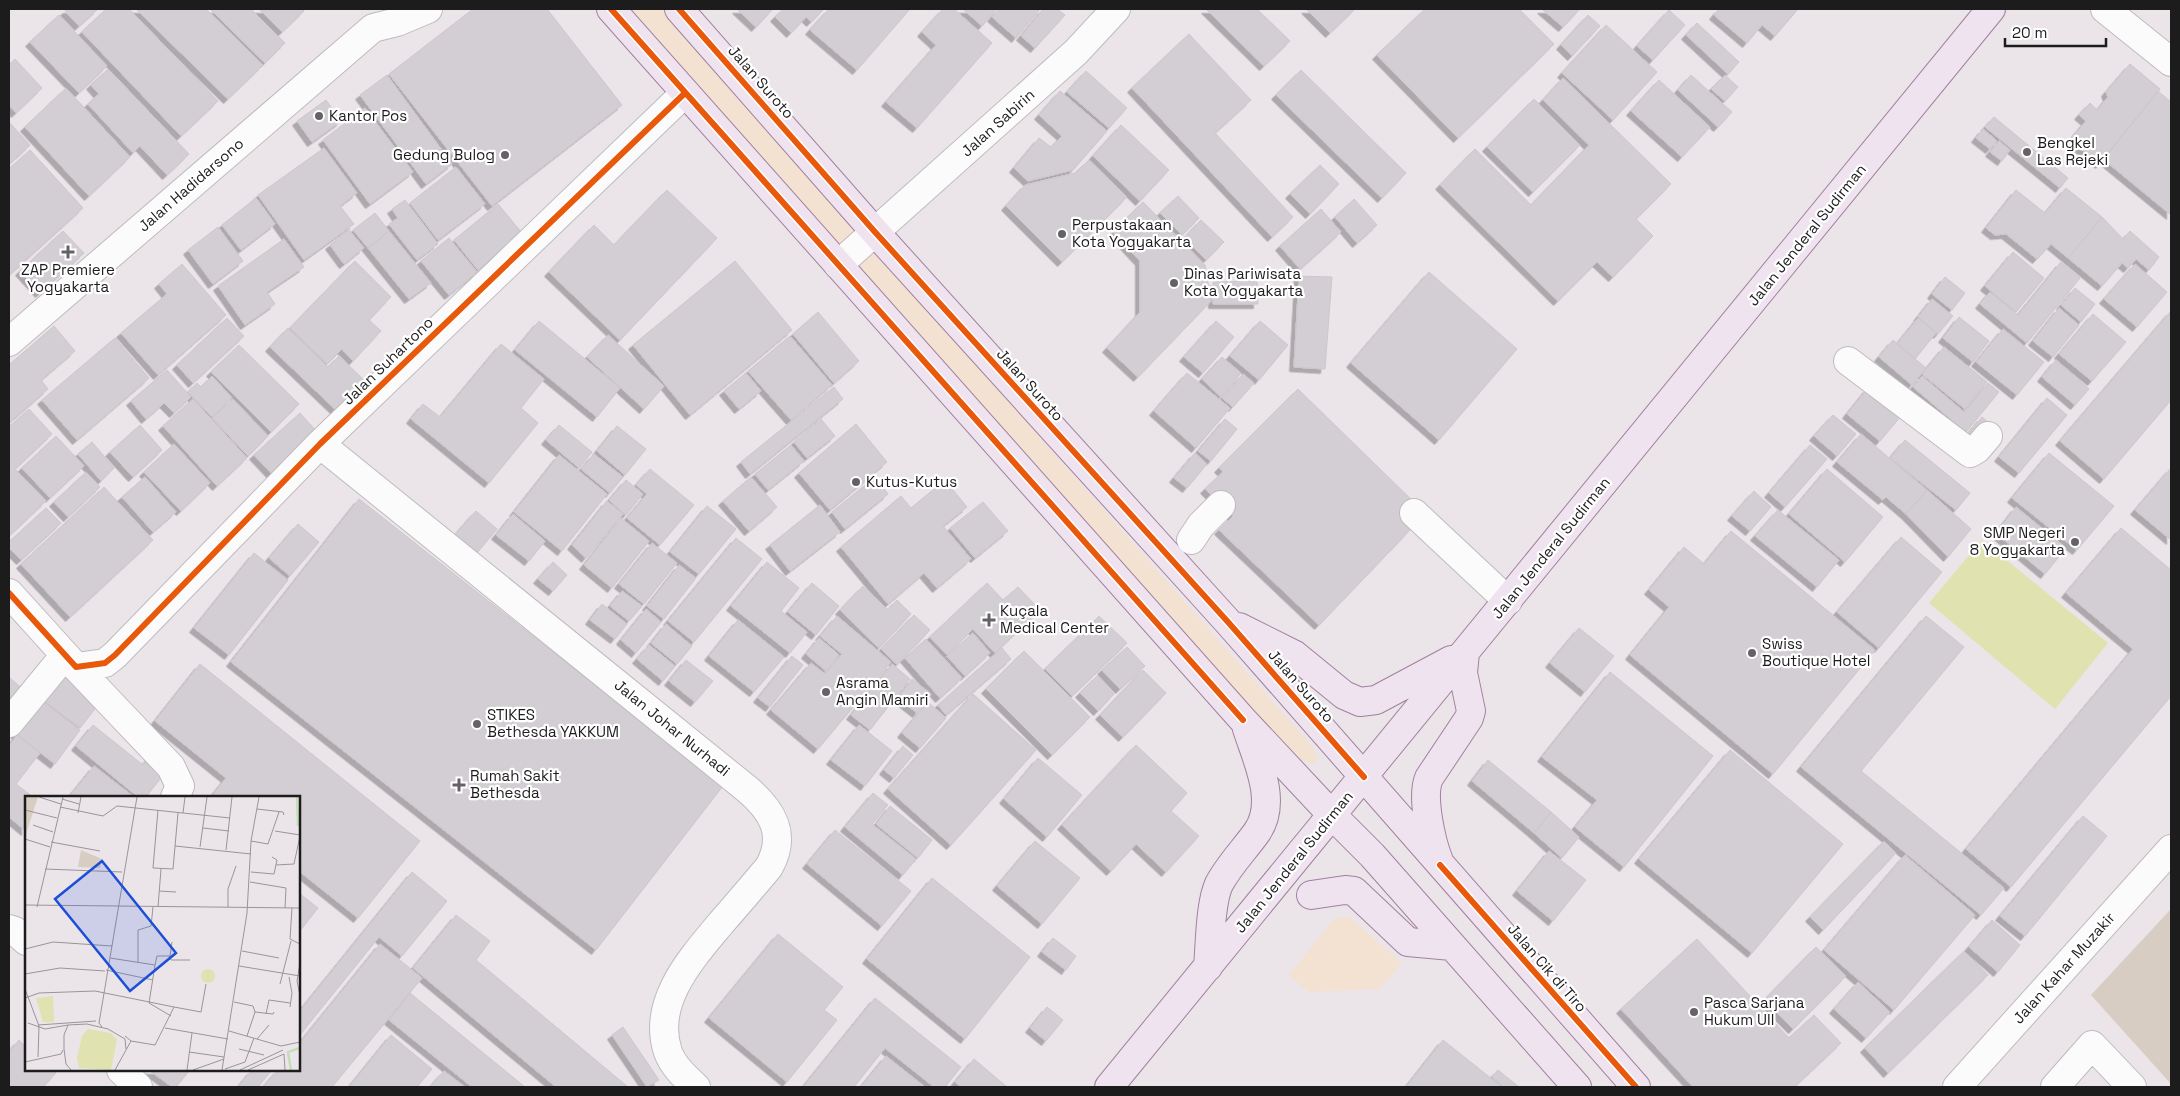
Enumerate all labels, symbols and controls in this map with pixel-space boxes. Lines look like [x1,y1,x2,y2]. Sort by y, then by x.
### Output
scale bar [2005,15,2106,47]
text: 20 m [2012,23,2047,42]
street label: Jalan Suroto [724,41,798,122]
street label: Jalan Sabirin [957,85,1038,161]
place label: Kantor Pos [329,106,407,125]
marker: Kantor Pos [313,110,325,122]
place label: Bengkel Las Rejeki [2037,133,2108,169]
street label: Jalan Hadidarsono [134,134,247,236]
place label: Gedung Bulog [393,145,495,164]
marker: Bengkel Las Rejeki [2021,146,2033,158]
marker: Gedung Bulog [499,149,511,161]
street label: Jalan Jenderal Sudirman [1743,160,1870,310]
place label: Perpustakaan Kota Yogyakarta [1072,215,1192,251]
marker: Perpustakaan Kota Yogyakarta [1056,228,1068,240]
marker: ZAP Premiere Yogyakarta [61,245,75,259]
place label: ZAP Premiere Yogyakarta [21,260,115,296]
place label: Dinas Pariwisata Kota Yogyakarta [1184,264,1304,300]
marker: Dinas Pariwisata Kota Yogyakarta [1168,277,1180,289]
street label: Jalan Suhartono [338,313,437,409]
street label: Jalan Suroto [993,344,1068,425]
place label: Kutus-Kutus [866,472,957,491]
street label: Jalan Jenderal Sudirman [1487,473,1614,623]
marker: Kutus-Kutus [850,476,862,488]
place label: SMP Negeri 8 Yogyakarta [1970,523,2065,559]
marker: SMP Negeri 8 Yogyakarta [2069,536,2081,548]
place label: Kuçala Medical Center [1000,601,1109,637]
marker: Kuçala Medical Center [982,613,996,627]
place label: Swiss Boutique Hotel [1762,634,1871,670]
street label: Jalan Suroto [1264,645,1338,726]
marker: Swiss Boutique Hotel [1746,647,1758,659]
place label: Asrama Angin Mamiri [836,673,929,709]
street label: Jalan Johar Nurhadi [611,675,734,780]
marker: Asrama Angin Mamiri [820,686,832,698]
place label: STIKES Bethesda YAKKUM [487,705,619,741]
marker: STIKES Bethesda YAKKUM [471,718,483,730]
place label: Rumah Sakit Bethesda [470,766,560,802]
marker: Rumah Sakit Bethesda [452,778,466,792]
street label: Jalan Jenderal Sudirman [1230,787,1357,937]
inset map [25,796,300,1071]
street label: Jalan Kahar Muzakir [2009,908,2119,1027]
street label: Jalan Cik di Tiro [1504,919,1591,1016]
place label: Pasca Sarjana Hukum UII [1704,993,1805,1029]
marker: Pasca Sarjana Hukum UII [1688,1006,1700,1018]

